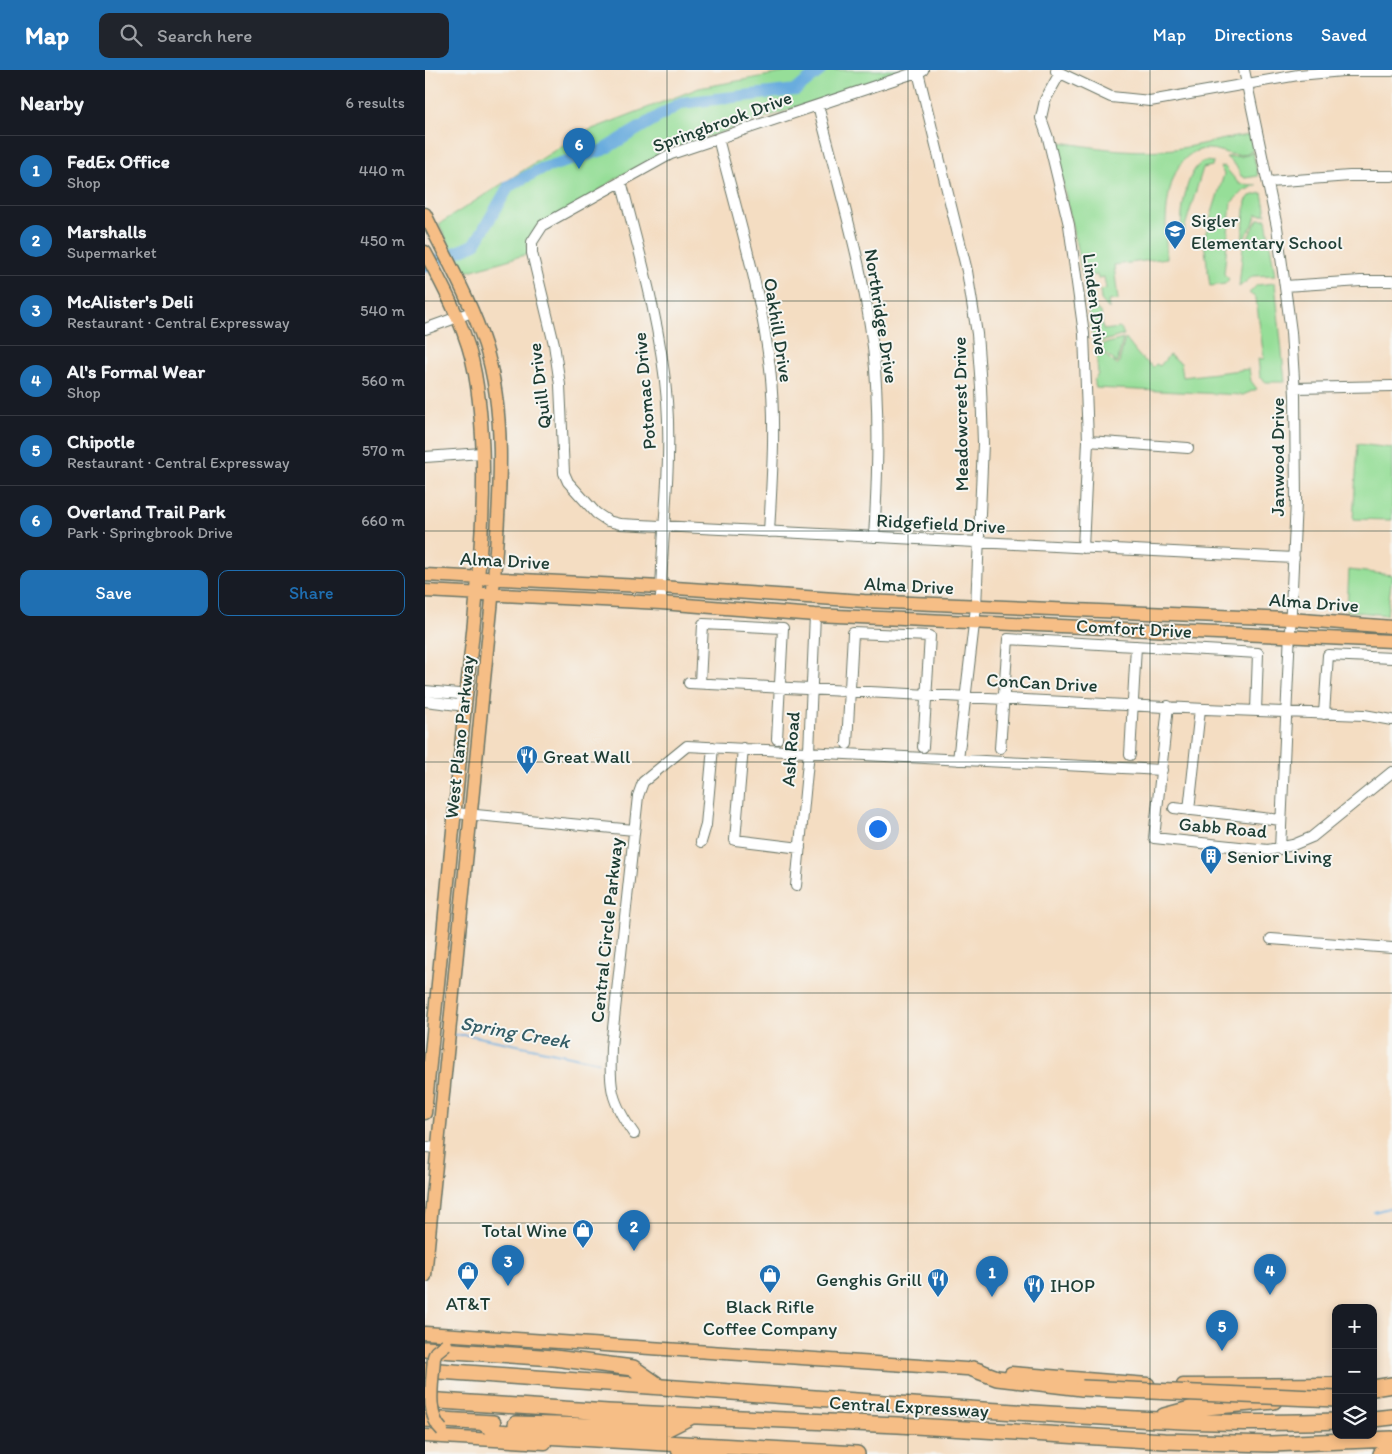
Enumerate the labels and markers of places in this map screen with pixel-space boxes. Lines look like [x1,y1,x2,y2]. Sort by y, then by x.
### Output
pin: 6 [563,128,595,169]
place label: Sigler Elementary School [1191,209,1343,254]
school or university icon: Sigler Elementary School [1163,219,1187,250]
restaurant icon: Great Wall [515,744,539,775]
place label: Great Wall [543,745,631,768]
building icon: Senior Living [1199,844,1223,875]
place label: Senior Living [1227,845,1332,868]
pin: 2 [618,1210,650,1251]
shop icon: Total Wine [571,1218,595,1249]
place label: Total Wine [482,1219,567,1242]
pin: 3 [492,1245,524,1286]
pin: 4 [1254,1254,1286,1295]
pin: 1 [976,1256,1008,1297]
shop icon: AT&T [456,1260,480,1291]
shop icon: Black Rifle Coffee Company [758,1263,782,1294]
restaurant icon: Genghis Grill [926,1267,950,1298]
place label: Genghis Grill [816,1268,923,1291]
restaurant icon: IHOP [1022,1273,1046,1304]
place label: IHOP [1050,1274,1095,1297]
place label: AT&T [446,1292,491,1315]
place label: Black Rifle Coffee Company [703,1295,837,1340]
pin: 5 [1206,1310,1238,1351]

